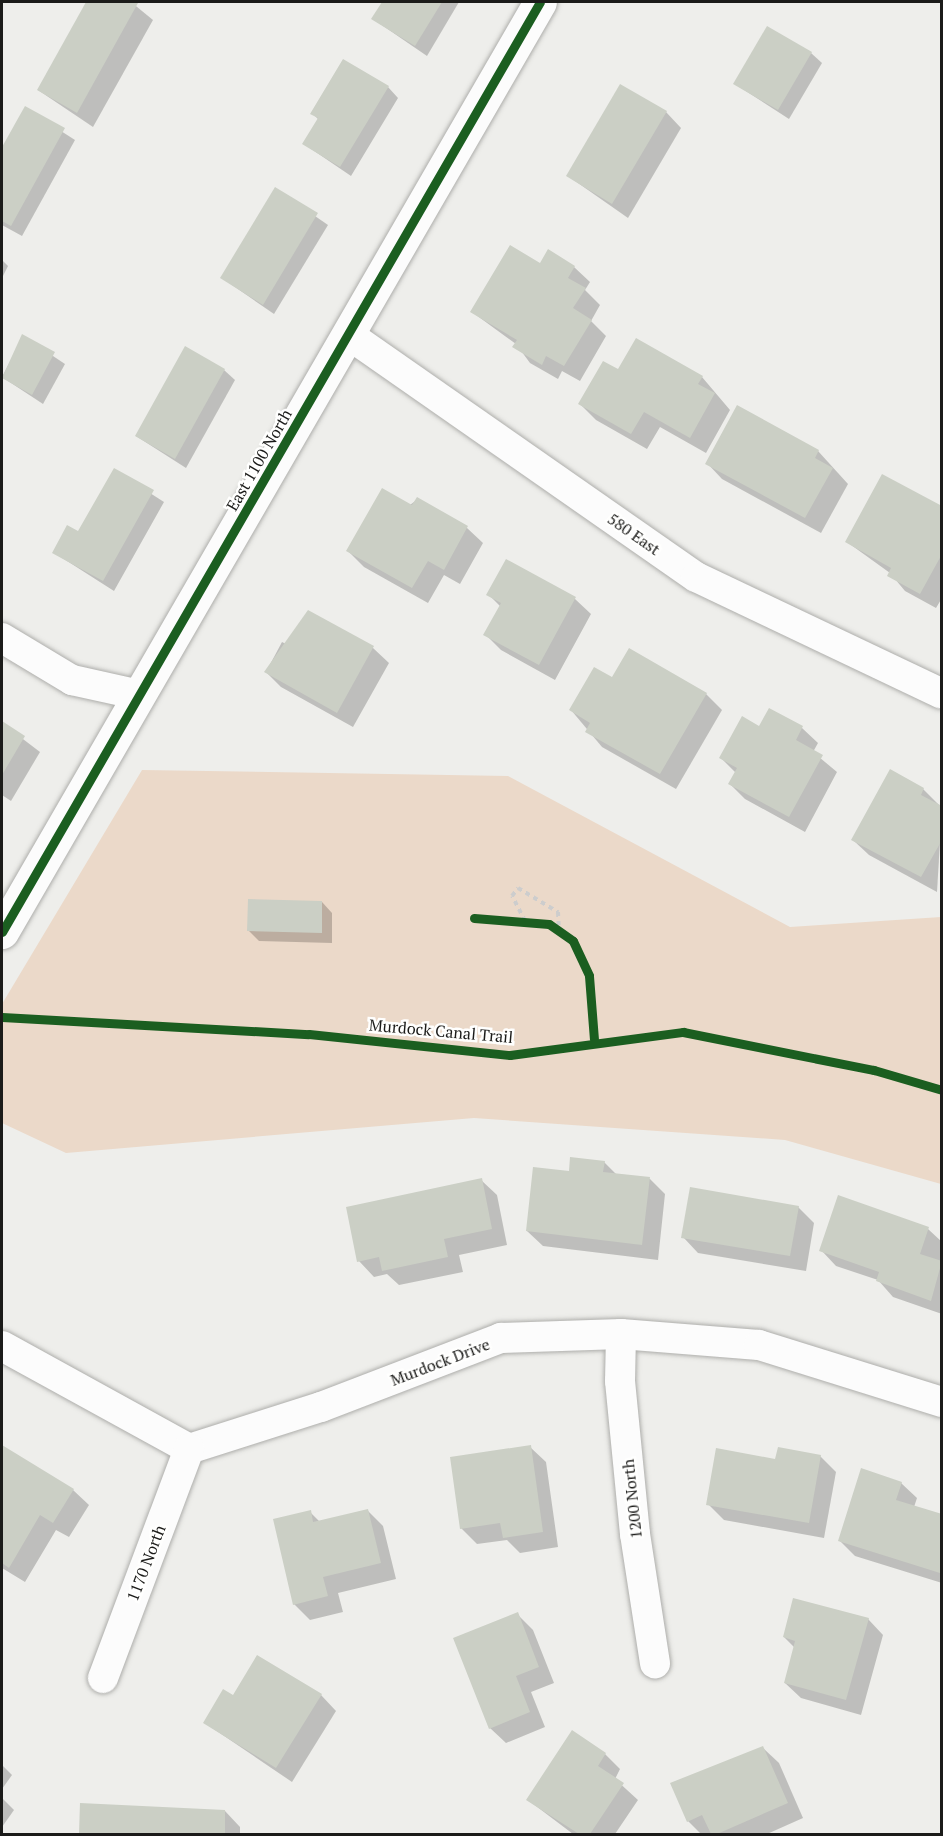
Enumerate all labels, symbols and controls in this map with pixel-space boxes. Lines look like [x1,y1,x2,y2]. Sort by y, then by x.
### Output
street label: East 1100 North [222,406,296,514]
street label: 580 East [604,509,664,559]
street label: Murdock Canal Trail [368,1015,514,1047]
street label: Murdock Drive [388,1334,492,1390]
street label: 1200 North [618,1458,646,1540]
street label: 1170 North [123,1522,169,1604]

